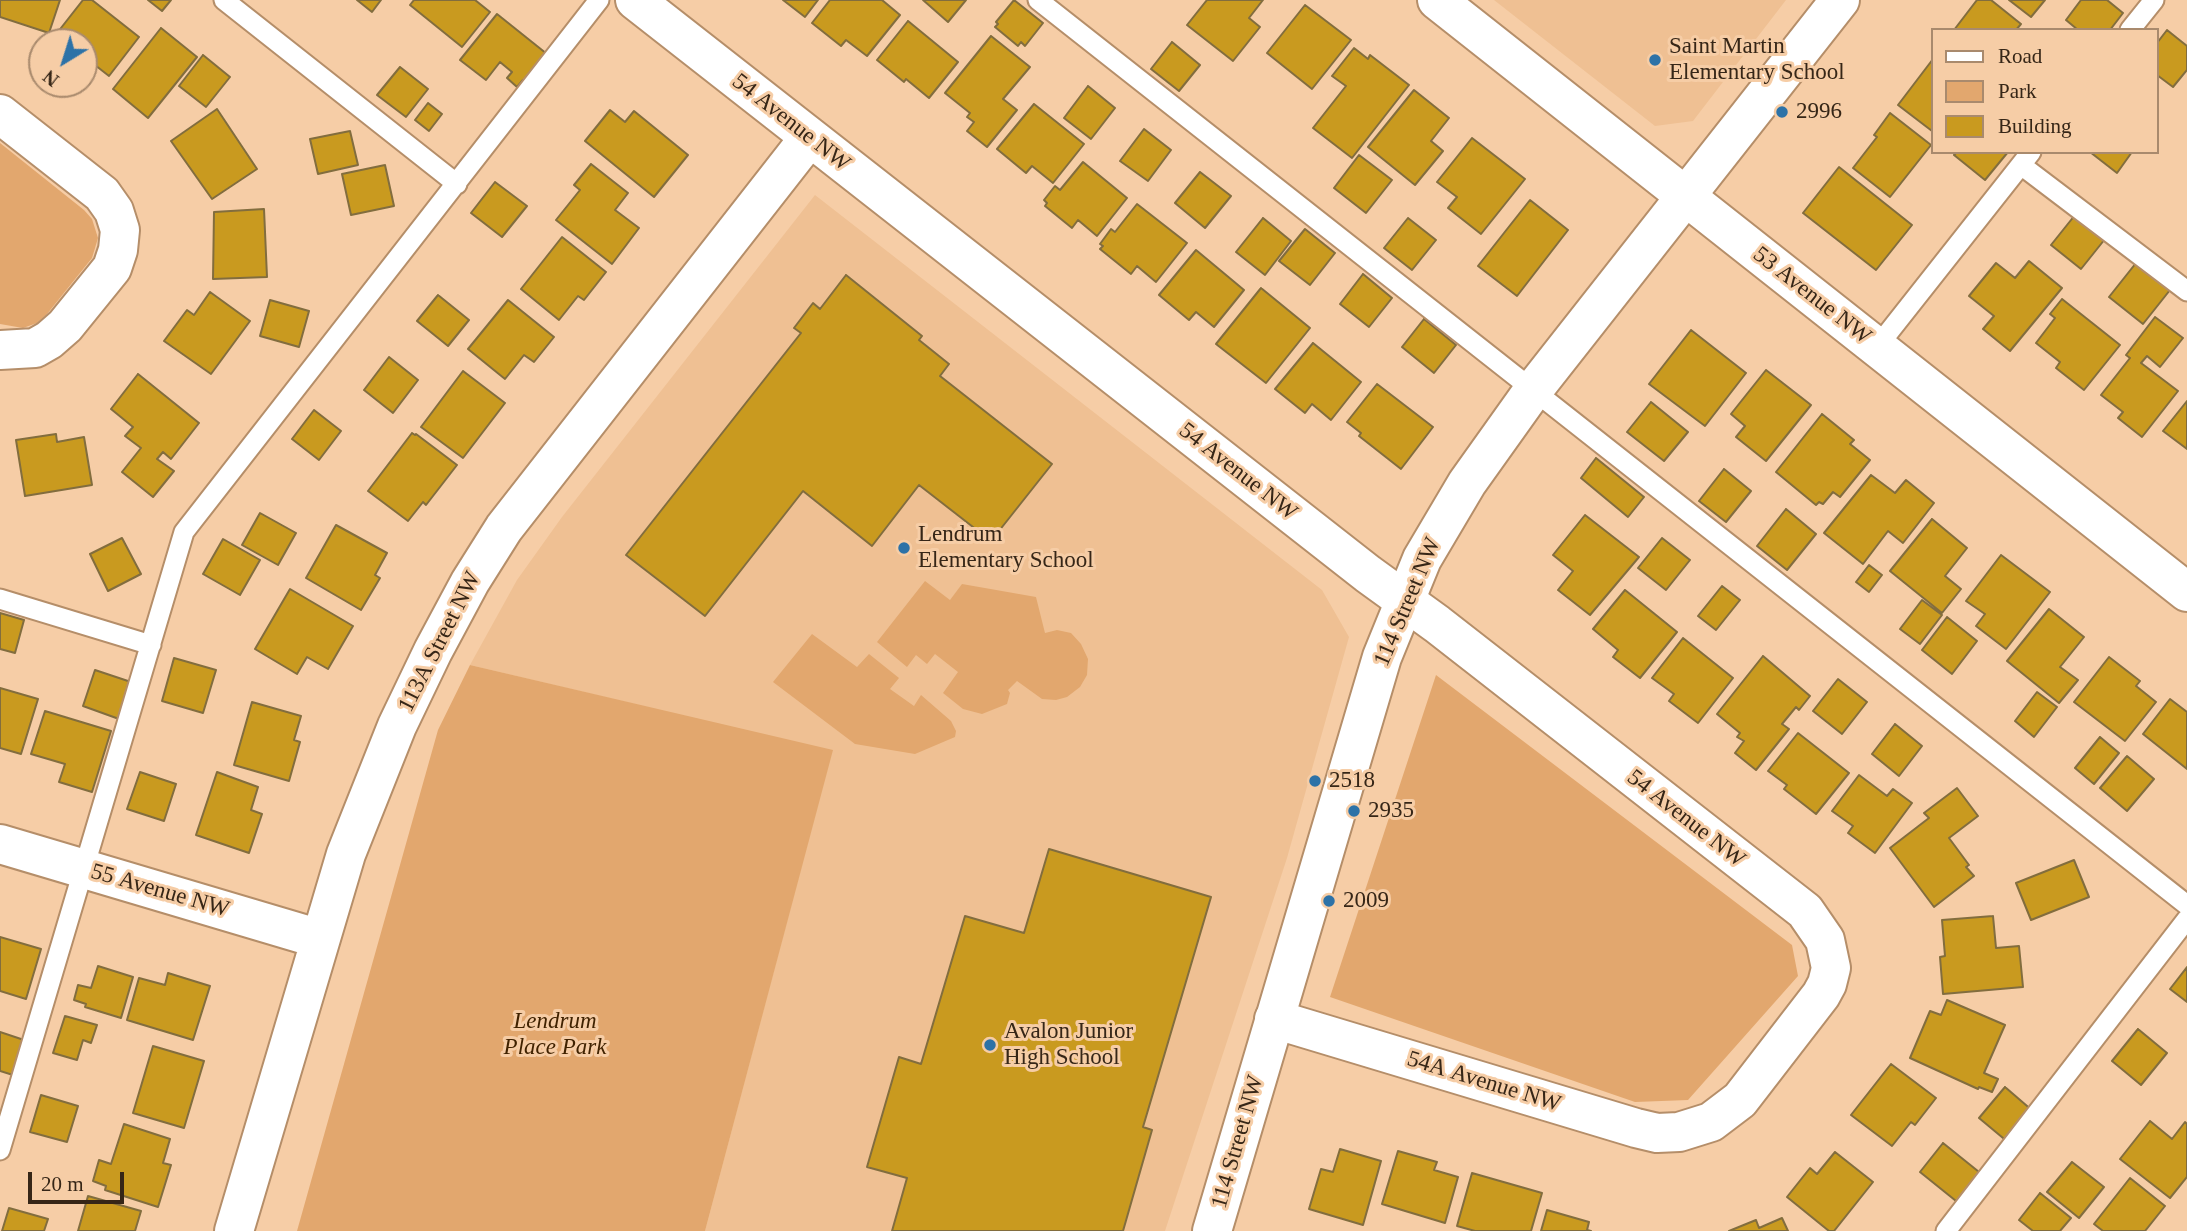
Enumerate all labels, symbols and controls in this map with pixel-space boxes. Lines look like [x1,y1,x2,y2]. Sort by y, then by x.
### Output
north arrow [28,28,98,98]
legend [1932,28,2159,154]
place label: Saint Martin Elementary School [1669,33,1845,87]
text: Road [1998,44,2042,68]
marker: Saint Martin Elementary School [1647,52,1663,68]
text: N [39,66,63,91]
street label: 54 Avenue NW [726,68,856,178]
text: Park [1998,79,2037,103]
place label: 2996 [1796,98,1842,126]
marker: 2996 [1774,104,1790,120]
text: Building [1998,114,2072,138]
street label: 53 Avenue NW [1747,241,1877,351]
street label: 54 Avenue NW [1173,417,1303,527]
place label: Lendrum Elementary School [918,521,1094,575]
street label: 114 Street NW [1369,534,1447,670]
marker: Lendrum Elementary School [896,540,912,556]
street label: 113A Street NW [393,567,487,717]
street label: 54 Avenue NW [1621,764,1751,874]
place label: 2518 [1329,767,1375,795]
marker: 2518 [1307,773,1323,789]
place label: 2935 [1368,797,1414,825]
marker: 2935 [1346,803,1362,819]
street label: 55 Avenue NW [88,858,232,924]
place label: 2009 [1343,887,1389,915]
marker: 2009 [1321,893,1337,909]
park label: Lendrum Place Park [504,1008,606,1062]
place label: Avalon Junior High School [1004,1018,1133,1072]
marker: Avalon Junior High School [982,1037,998,1053]
street label: 54A Avenue NW [1404,1046,1564,1118]
street label: 114 Street NW [1206,1072,1270,1212]
scale bar [32,1158,128,1202]
text: 20 m [41,1172,84,1196]

